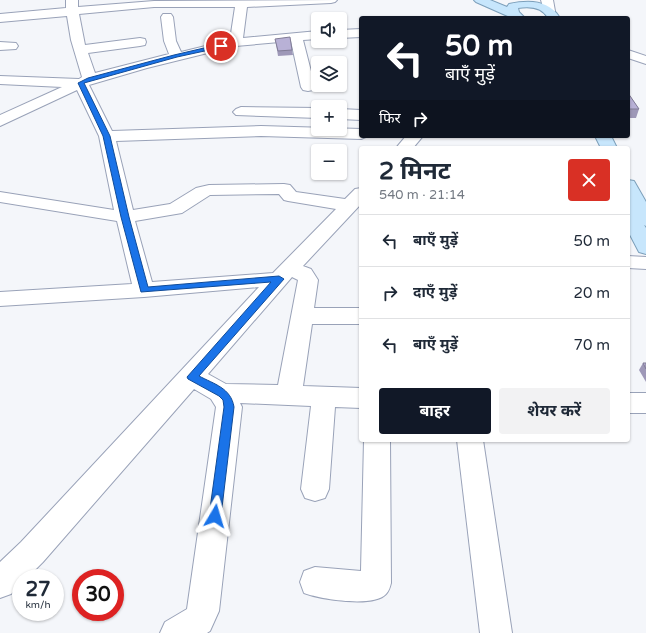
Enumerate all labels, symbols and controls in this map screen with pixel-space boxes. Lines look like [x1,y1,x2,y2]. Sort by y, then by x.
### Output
map controls [311,12,347,180]
button: sound [311,12,347,48]
pin [204,29,238,63]
text: 50 m [445,29,513,63]
icon: left [379,32,431,84]
icon: arrive [210,35,232,57]
button: layers [311,56,347,92]
text: बाएँ मुड़ें [445,63,495,85]
button: + [311,100,347,136]
icon: right [409,108,431,130]
text: फिर [379,109,401,127]
button: − [311,144,347,180]
text: 2 मिनट [379,157,451,186]
button: close [568,159,610,201]
text: 540 m · 21:14 [379,187,465,203]
icon: left [379,230,401,252]
text: बाएँ मुड़ें [413,231,458,249]
text: 50 m [573,232,610,250]
icon: right [379,282,401,304]
text: दाएँ मुड़ें [413,283,457,301]
text: 20 m [573,284,610,302]
icon: left [379,334,401,356]
text: बाएँ मुड़ें [413,335,458,353]
text: 70 m [573,336,610,354]
button: बाहर [379,388,491,434]
button: शेयर करें [499,388,610,434]
position arrow [194,495,236,537]
speed limit sign: 30 [72,569,124,621]
text: 27 [25,578,51,602]
text: km/h [25,599,51,611]

